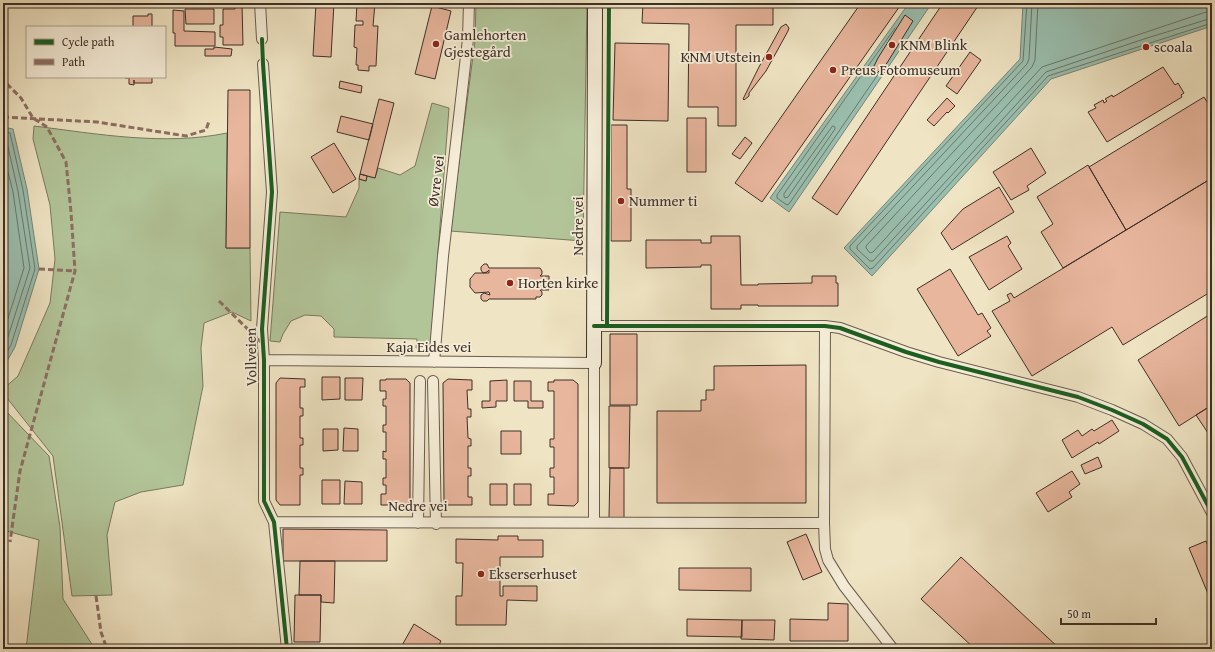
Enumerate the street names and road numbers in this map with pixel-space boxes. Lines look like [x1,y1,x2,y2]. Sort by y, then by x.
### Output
street label: Øvre vei [422,154,449,208]
street label: Nedre vei [567,196,588,256]
street label: Vollveien [239,327,262,387]
street label: Kaja Eides vei [387,336,471,357]
street label: Nedre vei [388,495,448,516]

